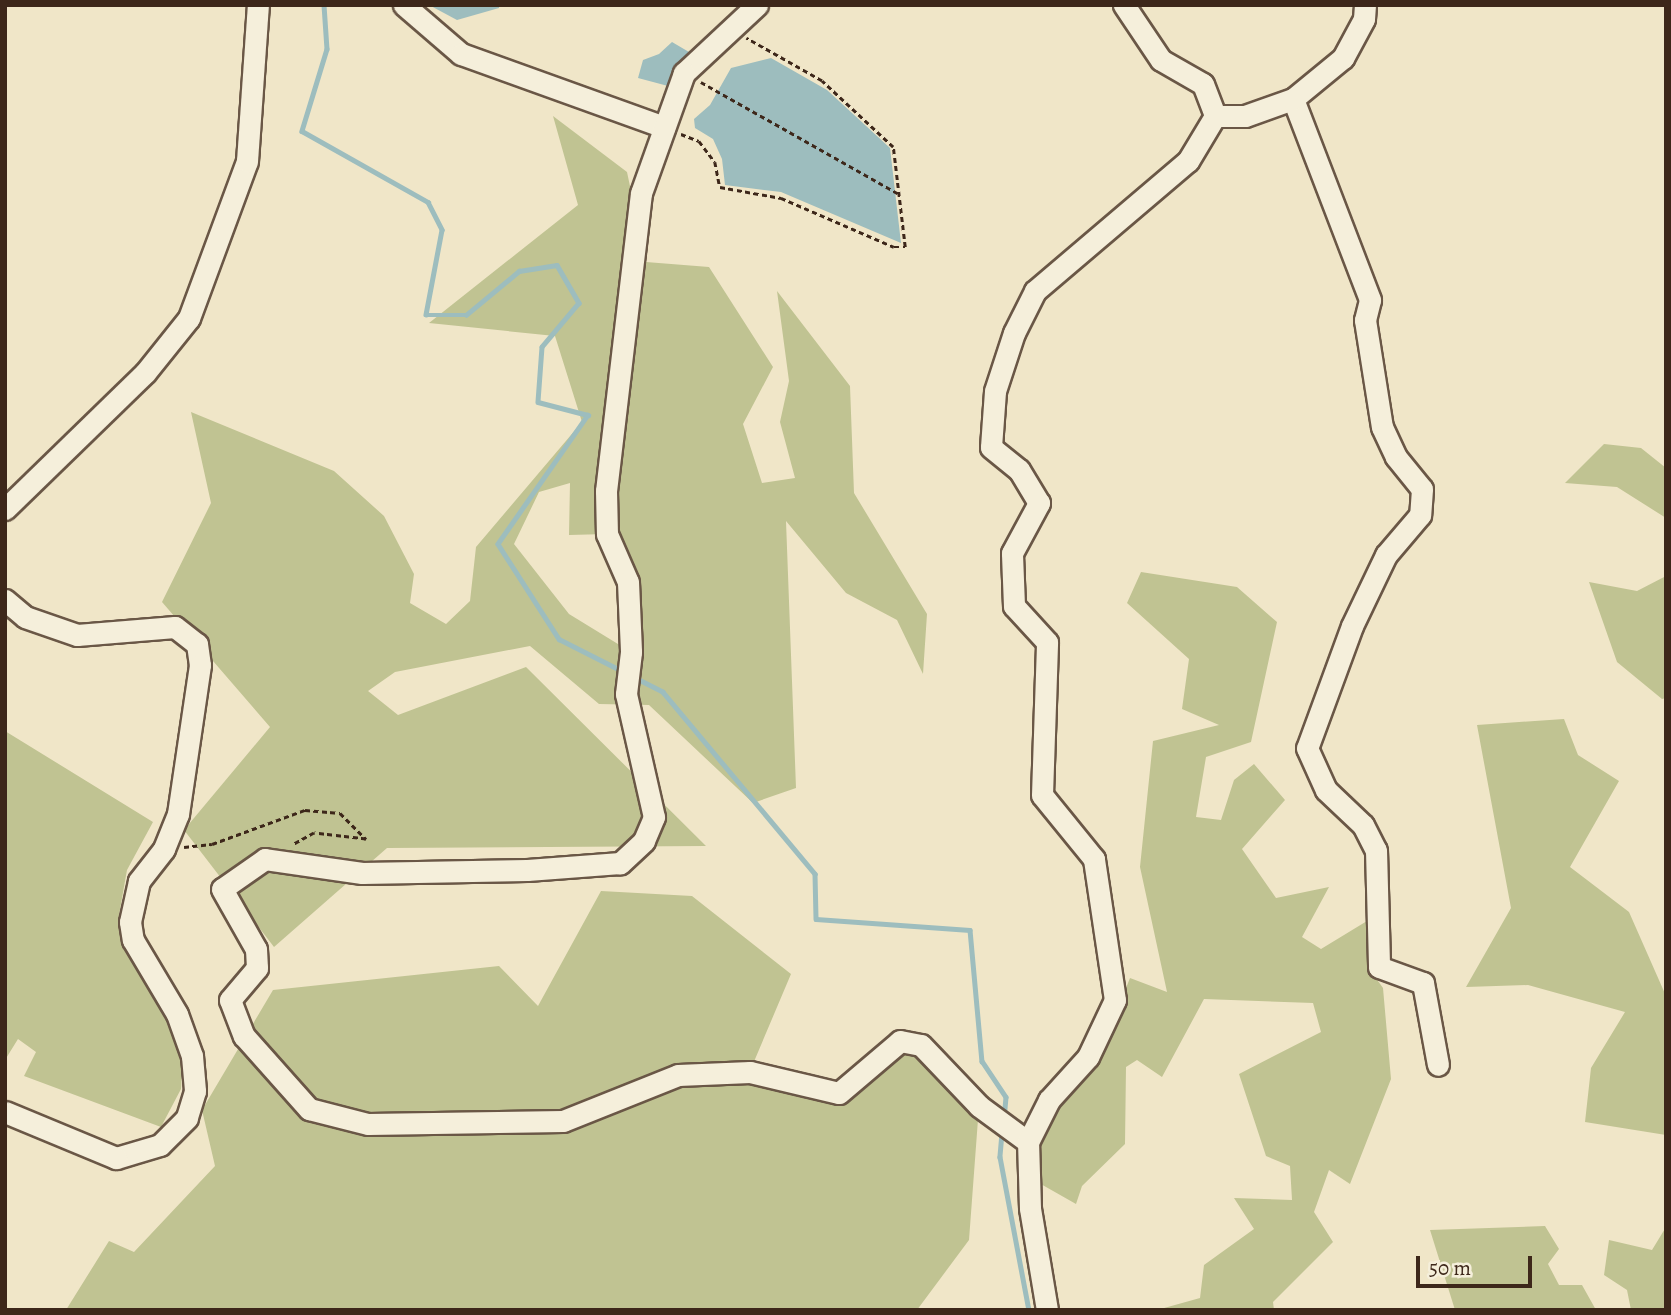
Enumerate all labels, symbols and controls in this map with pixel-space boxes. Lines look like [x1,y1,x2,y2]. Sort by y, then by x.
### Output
scale bar [1419,1242,1534,1286]
text: 50 m [1429,1254,1471,1282]

